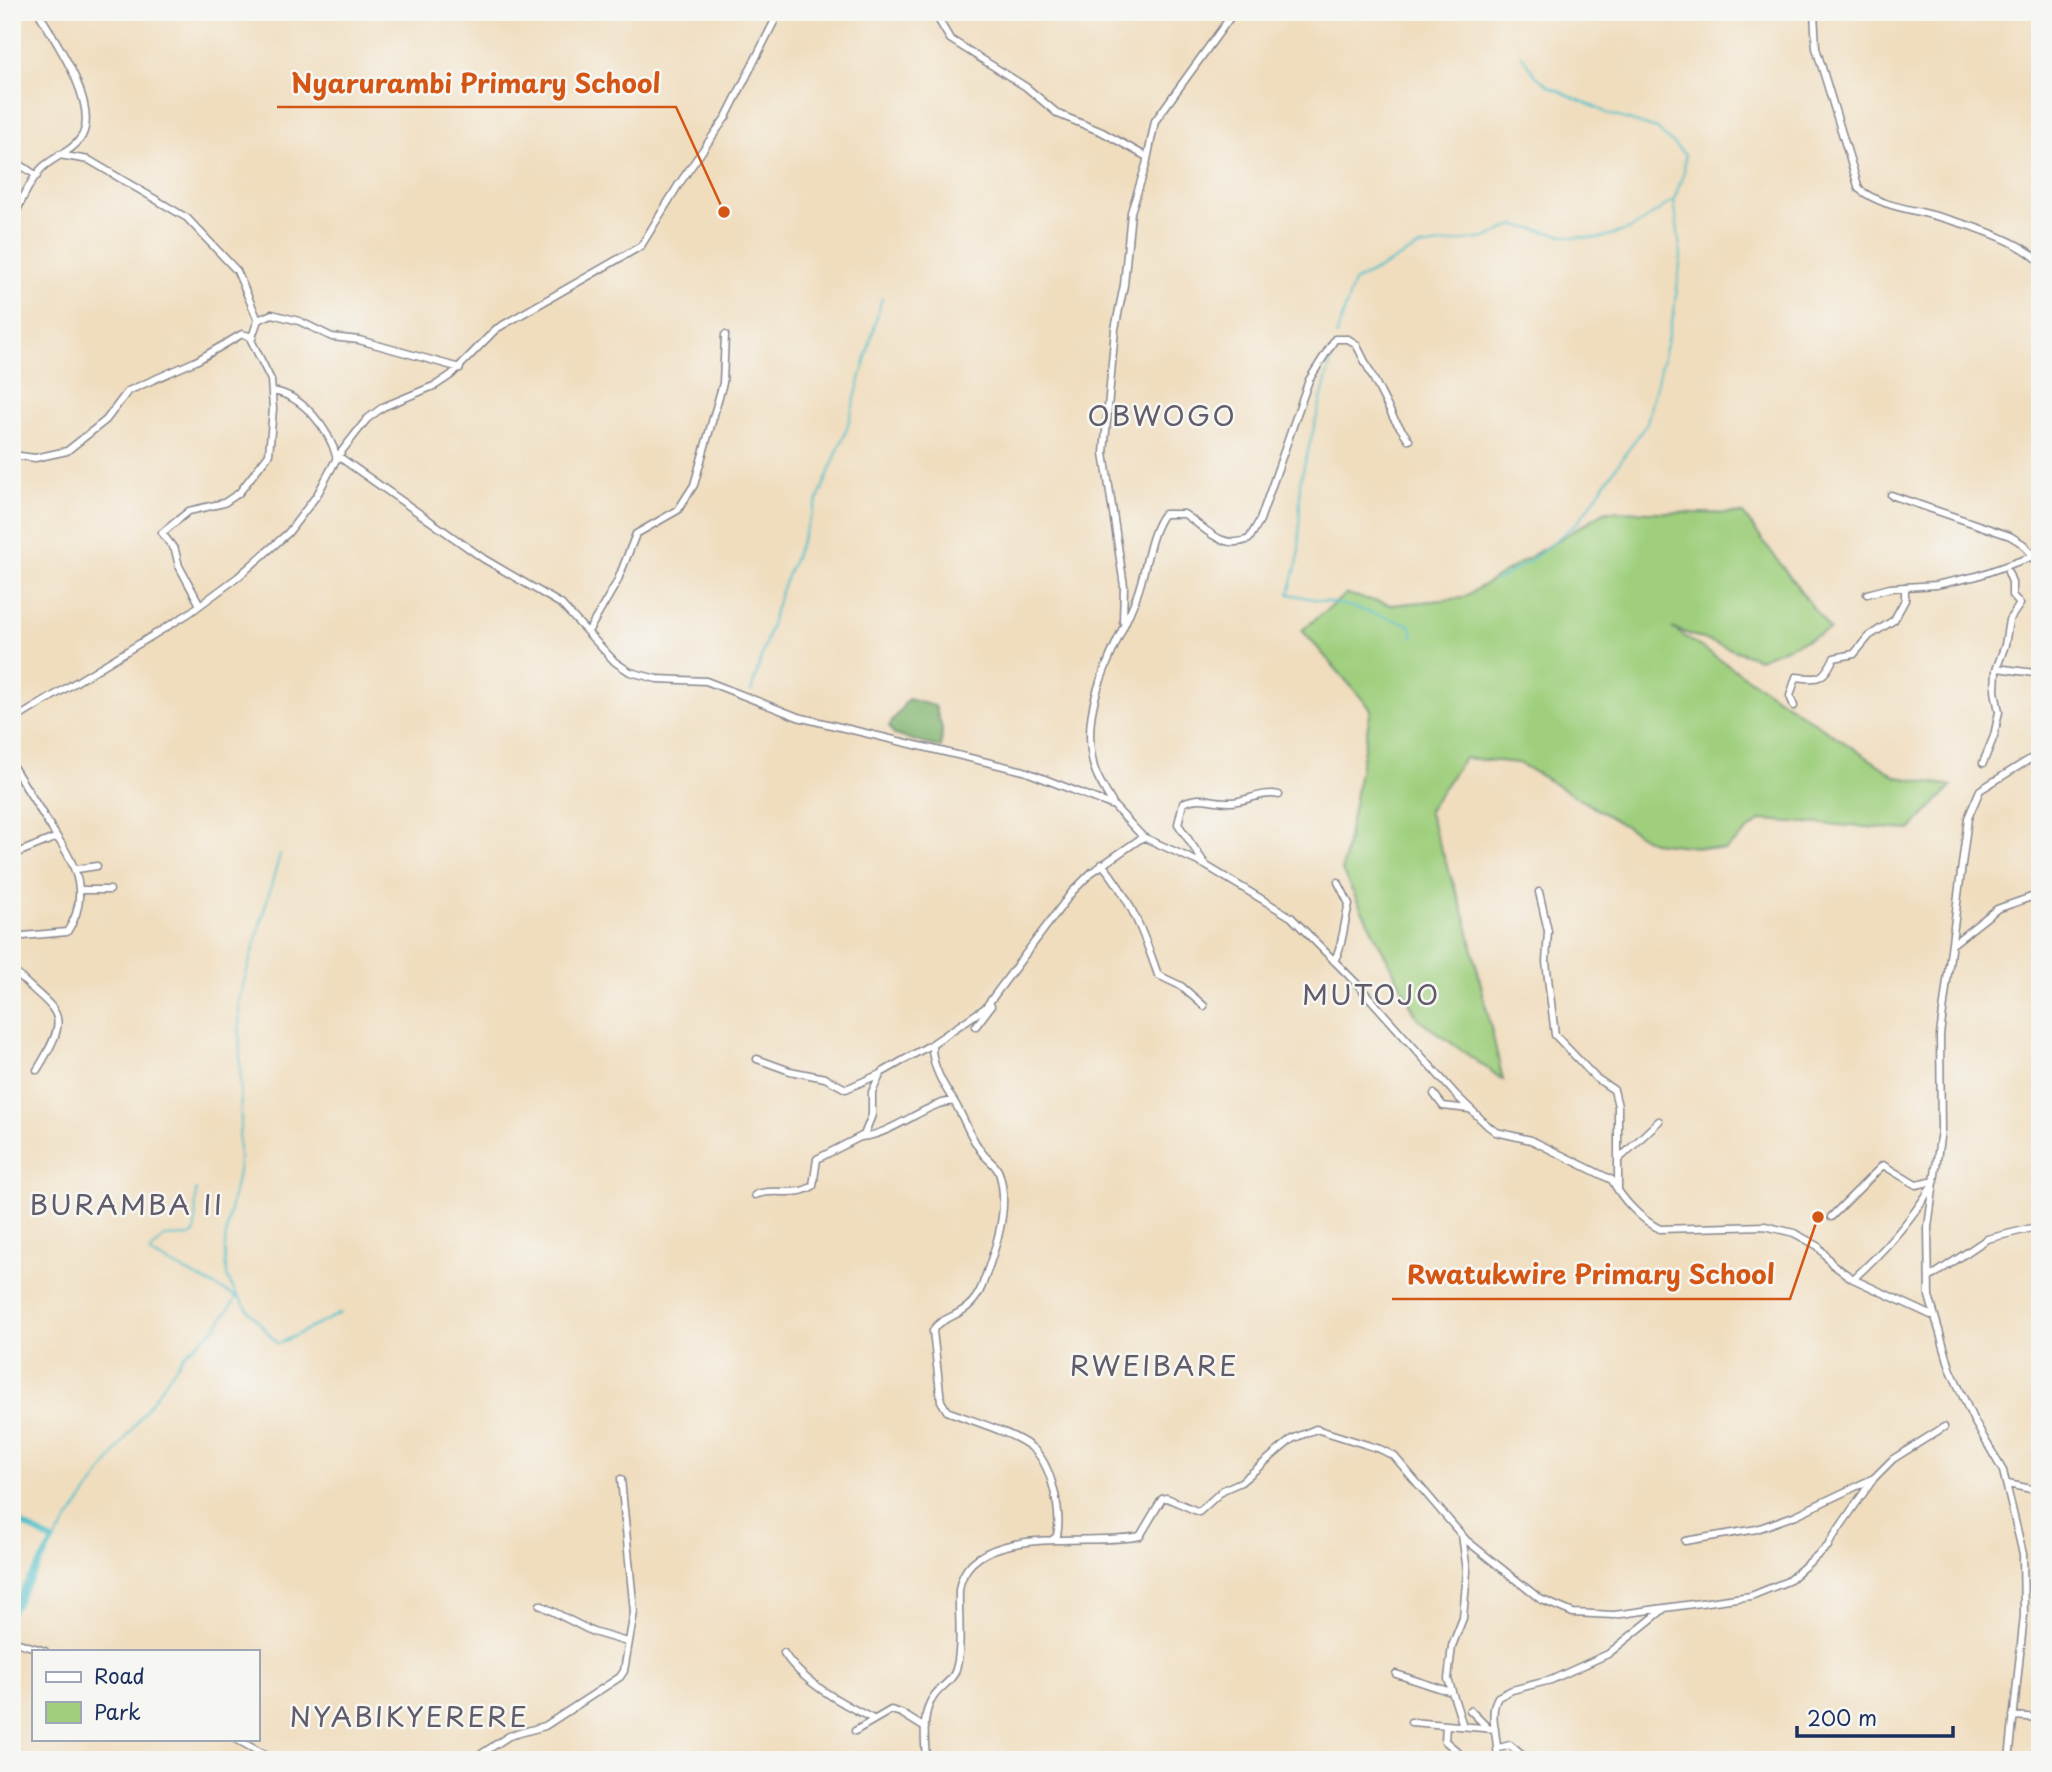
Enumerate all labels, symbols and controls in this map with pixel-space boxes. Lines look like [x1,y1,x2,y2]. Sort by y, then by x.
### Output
callout: Nyarurambi Primary School [277,60,676,107]
text: Nyarurambi Primary School [292,63,660,102]
district label: OBWOGO [1087,393,1237,436]
district label: MUTOJO [1302,972,1440,1015]
district label: BURAMBA II [30,1182,224,1225]
callout: Rwatukwire Primary School [1392,1252,1790,1299]
text: Rwatukwire Primary School [1407,1254,1775,1293]
district label: RWEIBARE [1070,1343,1239,1386]
legend [32,1650,259,1740]
text: Road [94,1659,145,1691]
district label: NYABIKYERERE [289,1694,529,1737]
text: Park [94,1695,141,1727]
scale bar [1797,1695,1952,1739]
text: 200 m [1807,1701,1877,1733]

